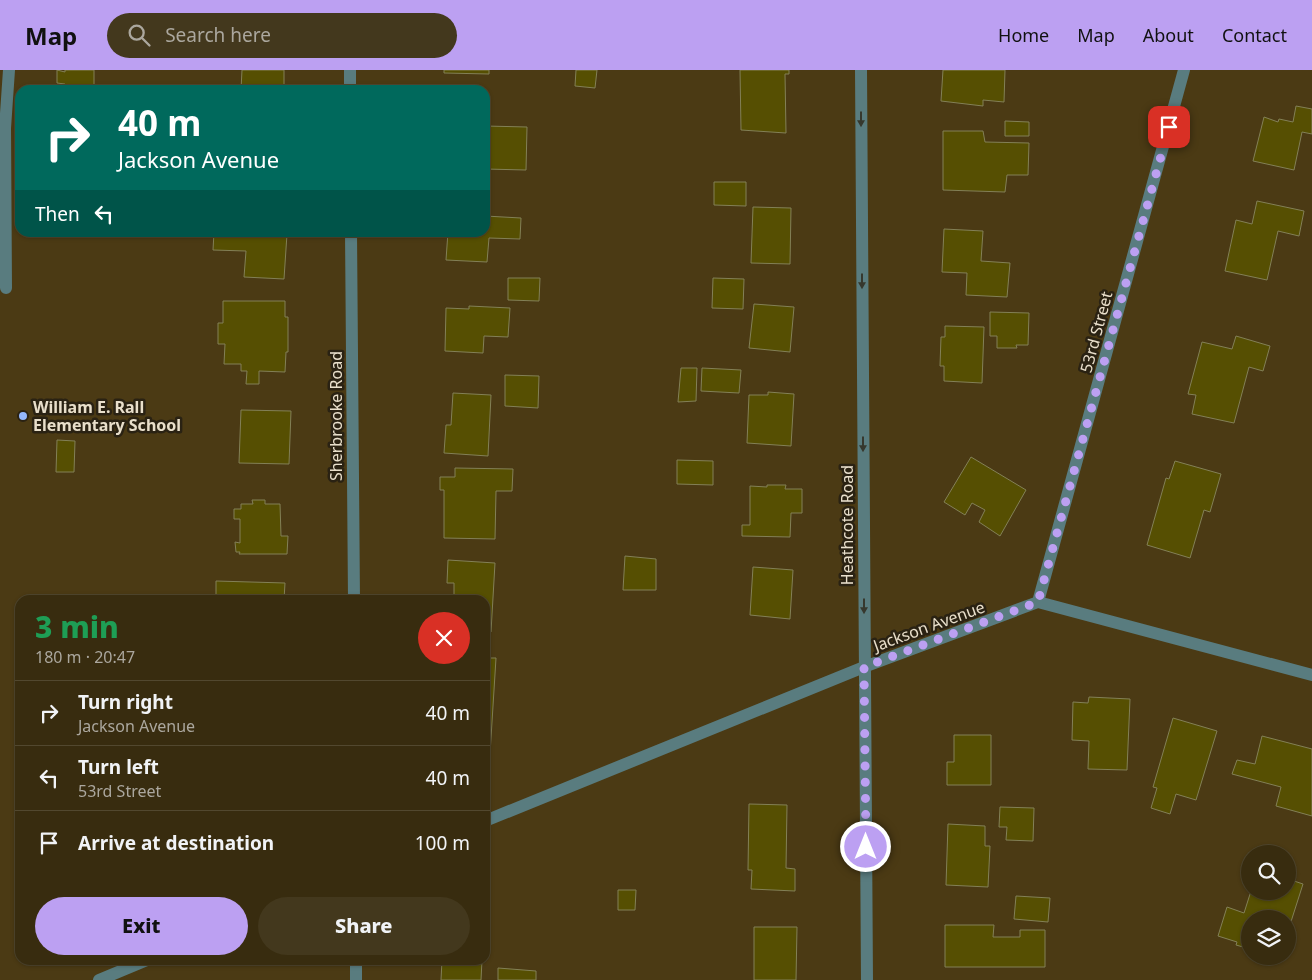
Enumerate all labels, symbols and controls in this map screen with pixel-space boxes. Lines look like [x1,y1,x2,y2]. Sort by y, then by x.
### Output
search box [107,13,457,58]
text: Map [25,19,77,52]
icon: search [125,21,153,49]
text: Search here [165,22,271,48]
text: Home [998,23,1049,47]
text: Map [1077,23,1115,47]
text: About [1143,23,1194,47]
text: Contact [1222,23,1287,47]
text: 40 m [118,99,201,146]
icon: right [35,105,100,170]
pin [1148,106,1190,148]
one-way arrow [857,111,865,127]
icon: arrive [1155,113,1183,141]
text: Jackson Avenue [118,144,279,174]
icon: left [90,200,118,228]
text: Then [35,201,80,227]
one-way arrow [858,273,866,289]
street label: 53rd Street [1075,289,1117,375]
street label: Sherbrooke Road [325,351,347,481]
place label: William E. Rall Elementary School [33,396,181,436]
marker: William E. Rall Elementary School [17,410,29,422]
one-way arrow [859,436,867,452]
street label: Heathcote Road [836,465,858,585]
street label: Jackson Avenue [868,596,988,657]
one-way arrow [860,598,868,614]
text: 3 min [35,606,119,647]
button: close [418,612,470,664]
text: 180 m · 20:47 [35,646,135,668]
text: Turn right [78,689,173,715]
icon: right [35,699,63,727]
text: 40 m [426,700,470,726]
text: Jackson Avenue [78,715,195,737]
text: Turn left [78,754,159,780]
icon: left [35,764,63,792]
text: 40 m [426,765,470,791]
text: 53rd Street [78,780,161,802]
position arrow [839,820,891,872]
icon: arrive [35,829,63,857]
text: Arrive at destination [78,830,274,856]
text: 100 m [415,830,470,856]
map controls [1241,845,1296,965]
button: search [1241,845,1296,900]
button: Exit [35,897,248,955]
button: Share [258,897,470,955]
button: layers [1241,910,1296,965]

